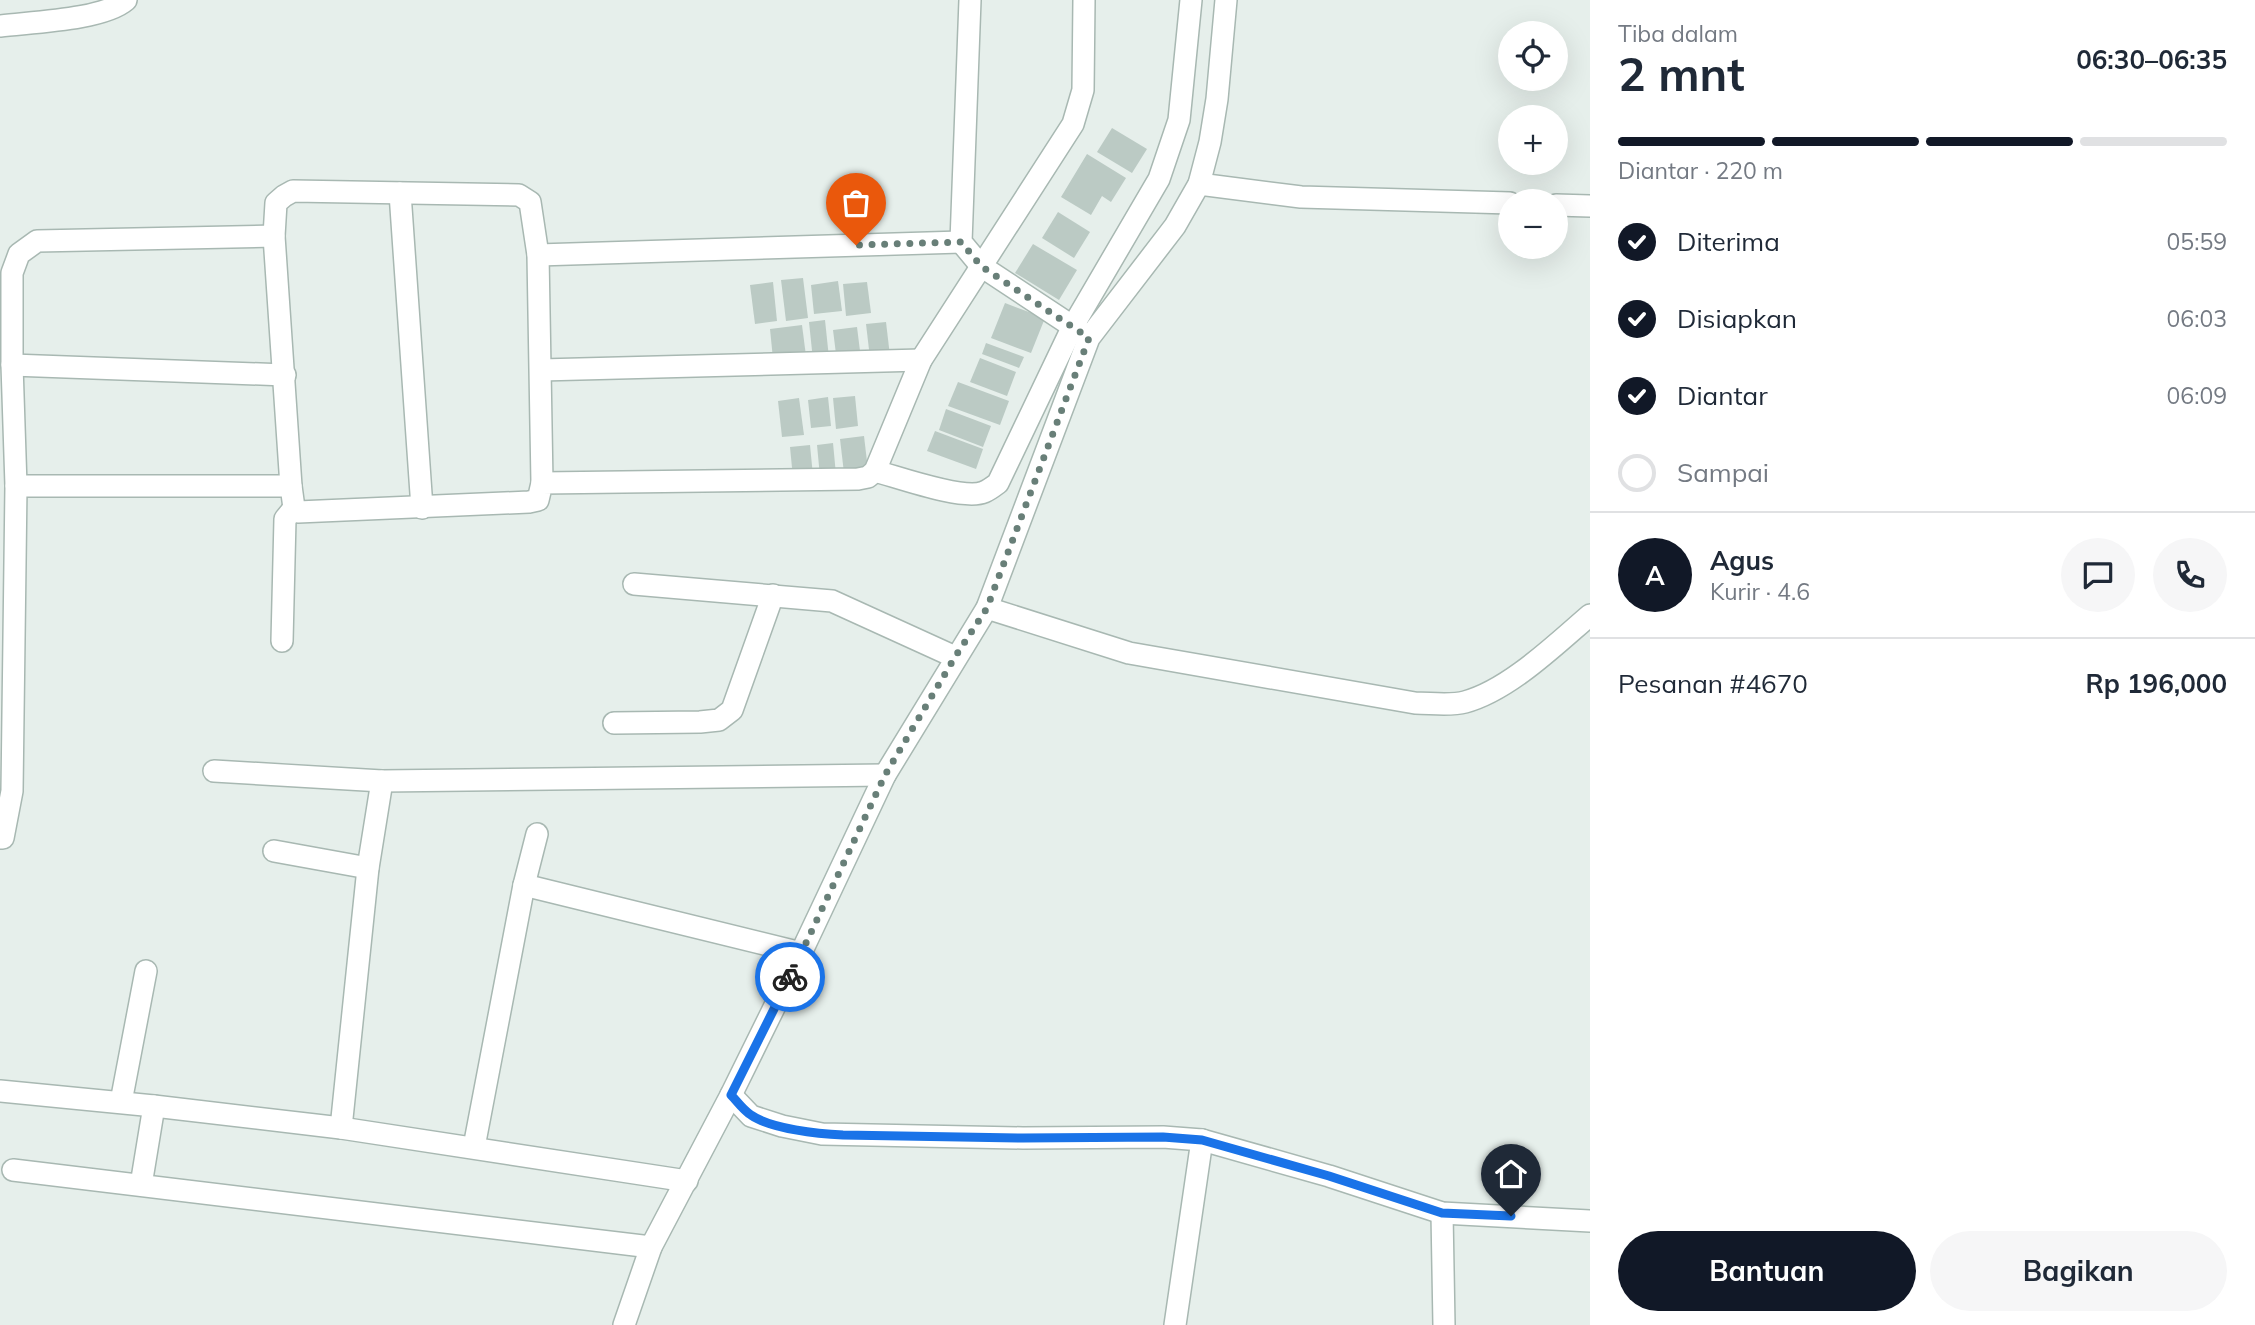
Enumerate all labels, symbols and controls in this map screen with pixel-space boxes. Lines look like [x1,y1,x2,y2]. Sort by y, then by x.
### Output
text: Tiba dalam [1618,19,1738,48]
map controls [1498,21,1568,259]
button: locate [1498,21,1568,91]
text: 06:30–06:35 [2076,43,2227,76]
text: 2 mnt [1618,45,1745,103]
button: + [1498,105,1568,175]
text: Diantar · 220 m [1618,156,1783,185]
pin [826,173,886,245]
icon: bag [837,184,875,222]
button: − [1498,189,1568,259]
icon: check [1618,223,1656,261]
text: Diterima [1677,225,1780,258]
text: 05:59 [2167,227,2227,256]
icon: check [1618,300,1656,338]
text: Disiapkan [1677,302,1797,335]
text: 06:03 [2167,304,2227,333]
icon: check [1618,377,1656,415]
text: Diantar [1677,379,1768,412]
text: 06:09 [2167,381,2227,410]
text: Sampai [1677,456,1769,489]
button: chat [2061,538,2135,612]
button: phone [2153,538,2227,612]
text: Agus [1710,544,1774,577]
text: A [1645,559,1665,592]
text: Kurir · 4.6 [1710,577,1810,606]
text: Pesanan #4670 [1618,667,1808,700]
text: Rp 196,000 [2085,667,2227,700]
courier [755,942,825,1012]
icon: bike [771,958,809,996]
pin [1481,1144,1541,1216]
icon: home [1492,1155,1530,1193]
button: Bantuan [1618,1231,1916,1311]
button: Bagikan [1930,1231,2227,1311]

